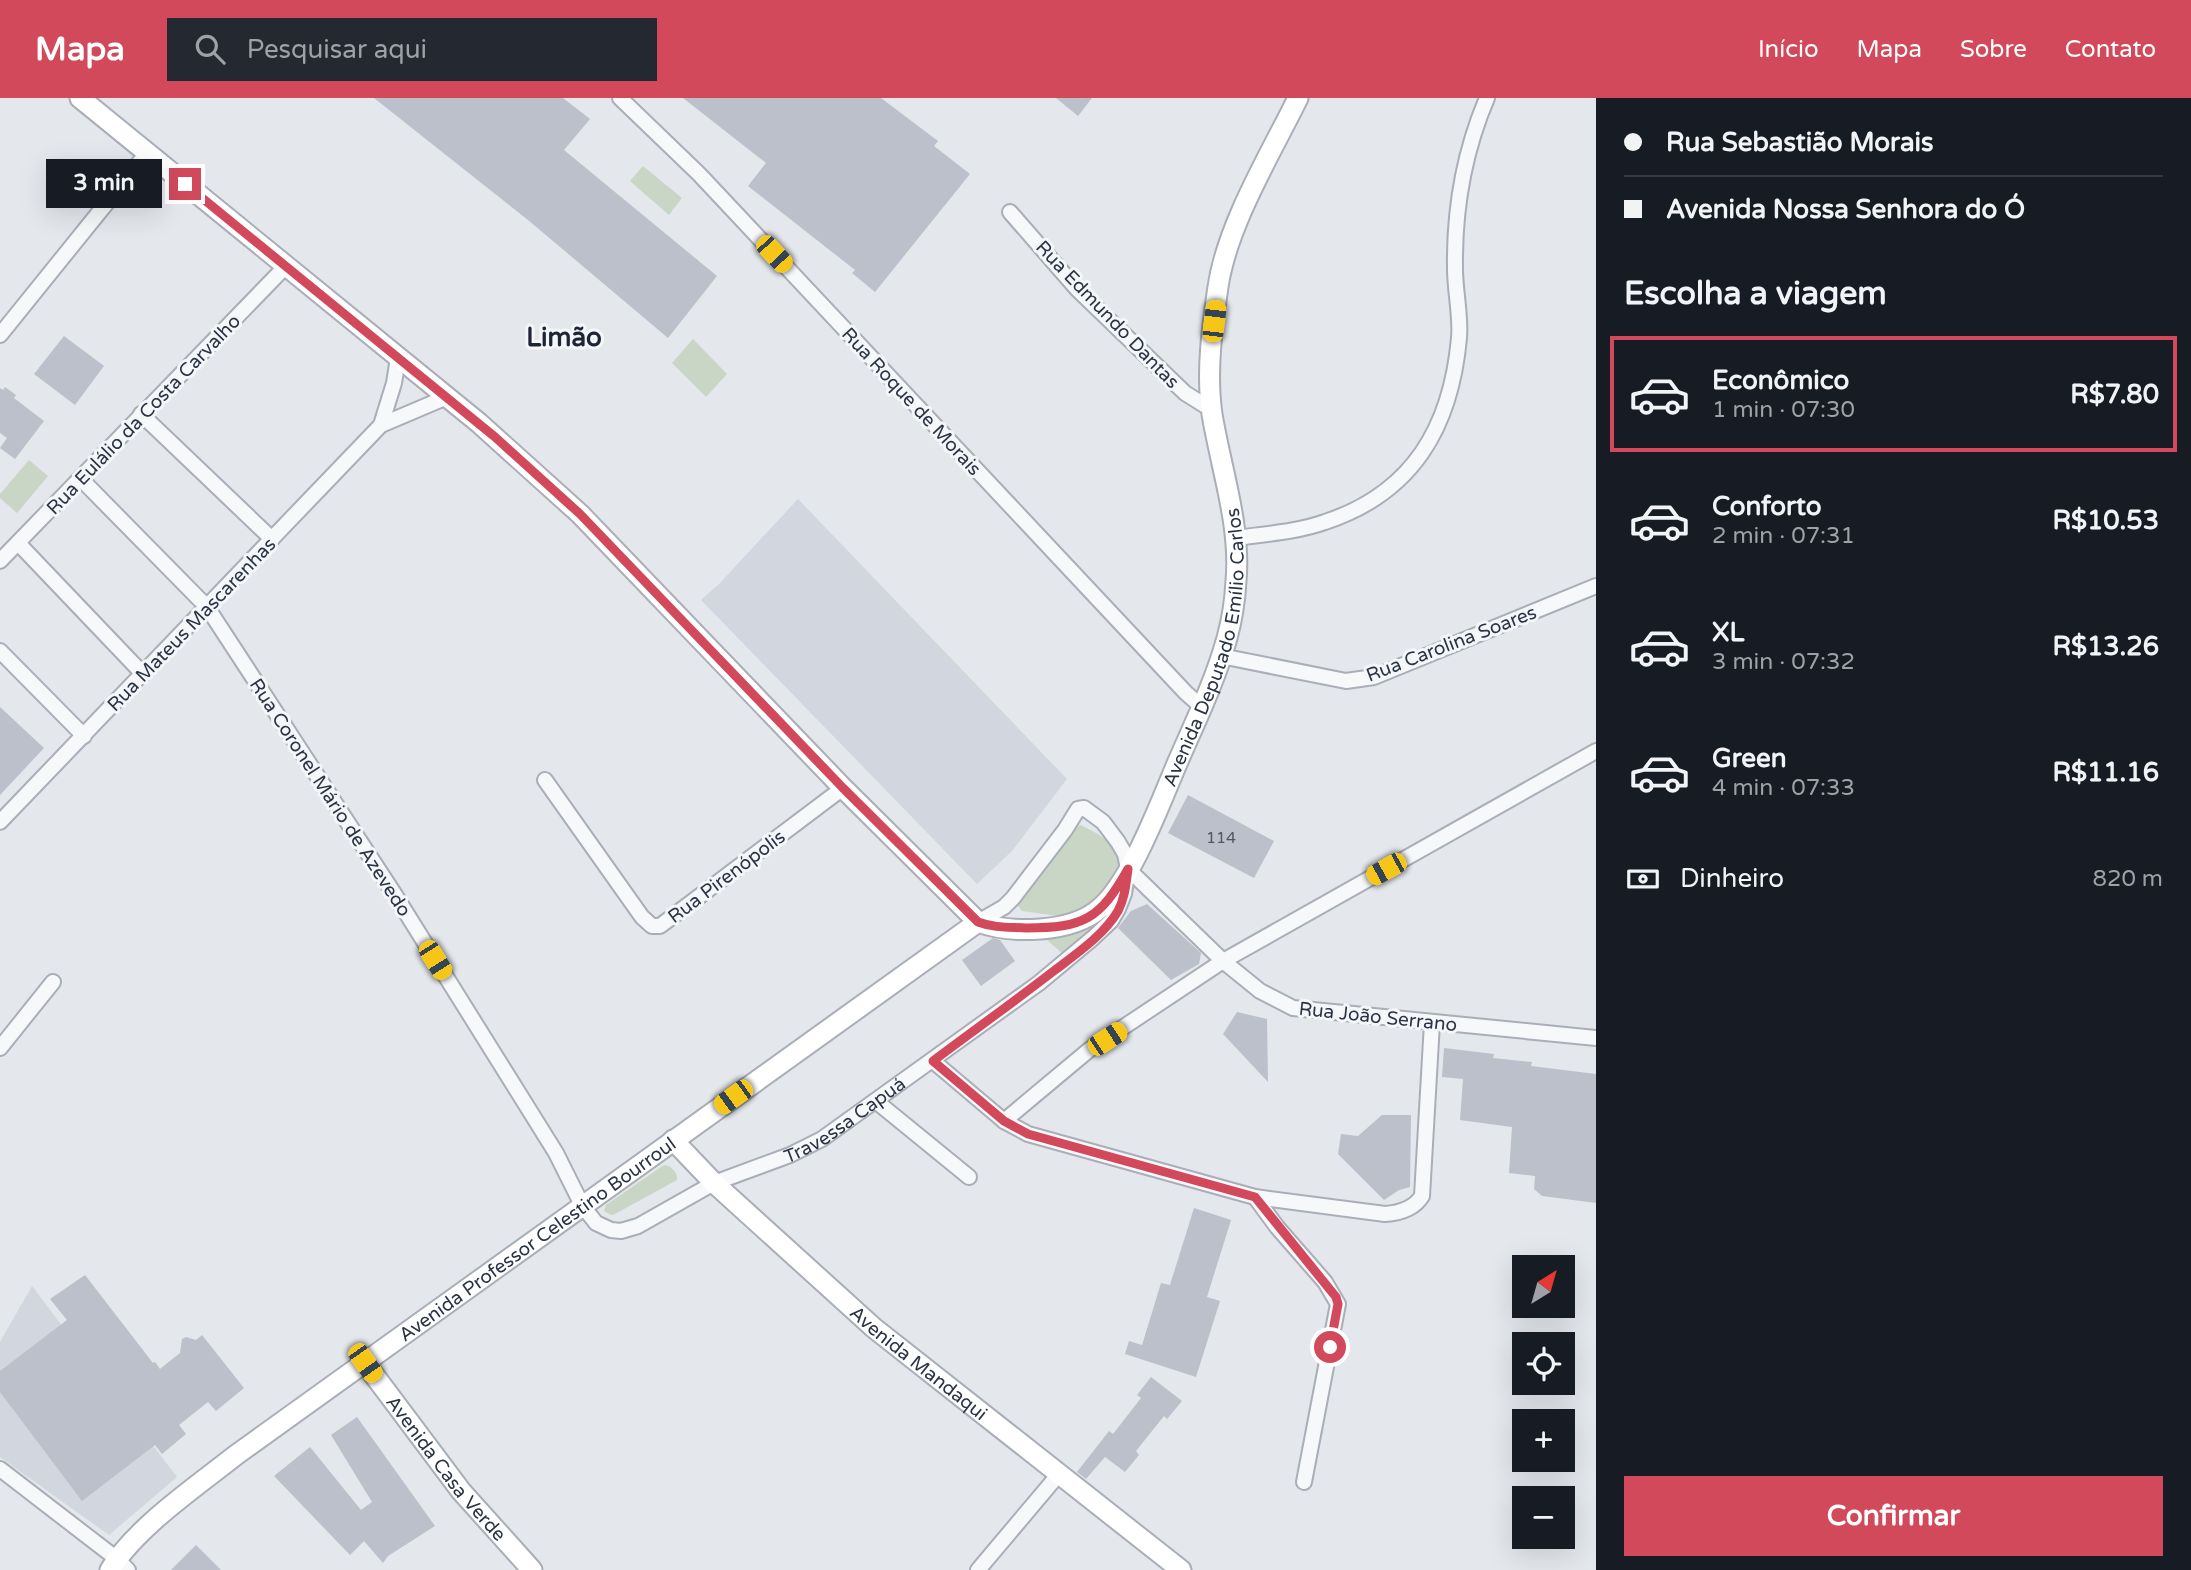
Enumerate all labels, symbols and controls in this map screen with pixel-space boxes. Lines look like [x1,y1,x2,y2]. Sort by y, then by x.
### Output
search box [167,18,657,81]
text: Mapa [35,30,125,69]
icon: search [191,30,229,68]
text: Pesquisar aqui [247,34,427,65]
text: Início [1758,35,1819,64]
text: Mapa [1857,35,1922,64]
text: Sobre [1960,35,2027,64]
text: Contato [2065,35,2156,64]
text: Rua Sebastião Morais [1666,127,1934,158]
callout: 3 min [45,160,160,208]
route end [169,168,201,200]
text: 3 min [73,169,135,197]
text: Avenida Nossa Senhora do Ó [1666,194,2025,225]
car [752,231,797,277]
street label: Rua Edmundo Dantas [1031,236,1184,393]
text: Escolha a viagem [1624,275,1887,313]
car [1202,299,1227,343]
street label: Rua Eulálio da Costa Carvalho [42,310,245,519]
district label: Limão [526,322,602,353]
street label: Rua Roque de Morais [837,323,986,480]
icon: car [1628,363,1691,426]
text: Econômico [1712,365,1849,396]
text: R$7.80 [2070,379,2159,410]
text: 1 min · 07:30 [1712,396,1855,424]
icon: car [1628,489,1691,552]
text: Conforto [1712,491,1821,522]
text: R$10.53 [2052,505,2159,536]
street label: Avenida Deputado Emílio Carlos [1159,506,1249,790]
text: 2 min · 07:31 [1712,522,1855,550]
street label: Rua Mateus Mascarenhas [103,533,280,716]
street label: Rua Carolina Soares [1363,601,1540,687]
icon: car [1628,615,1691,678]
text: XL [1712,617,1744,648]
text: R$13.26 [2052,631,2159,662]
text: 3 min · 07:32 [1712,648,1855,676]
street label: Rua Coronel Mário de Azevedo [245,674,415,921]
icon: car [1628,741,1691,804]
text: Green [1712,743,1787,774]
text: R$11.16 [2052,757,2159,788]
text: 4 min · 07:33 [1712,774,1855,802]
street label: Rua Pirenópolis [664,826,790,928]
house number: 114 [1206,828,1236,848]
car [1363,850,1410,888]
icon: cash [1624,860,1662,898]
text: Dinheiro [1680,863,1784,894]
text: 820 m [2093,865,2163,893]
car [415,937,456,983]
street label: Rua João Serrano [1298,998,1458,1036]
car [1084,1019,1131,1059]
street label: Travessa Capuá [781,1073,910,1168]
car [710,1076,757,1118]
street label: Avenida Professor Celestino Bourroul [395,1133,680,1346]
north arrow [1512,1255,1575,1318]
map controls [1512,1255,1575,1549]
street label: Avenida Mandaqui [845,1302,991,1425]
route start [1314,1331,1346,1363]
button: locate [1512,1332,1575,1395]
car [345,1340,386,1386]
street label: Avenida Casa Verde [381,1392,510,1546]
button: + [1512,1409,1575,1472]
button: Confirmar [1624,1476,2163,1556]
button: − [1512,1486,1575,1549]

